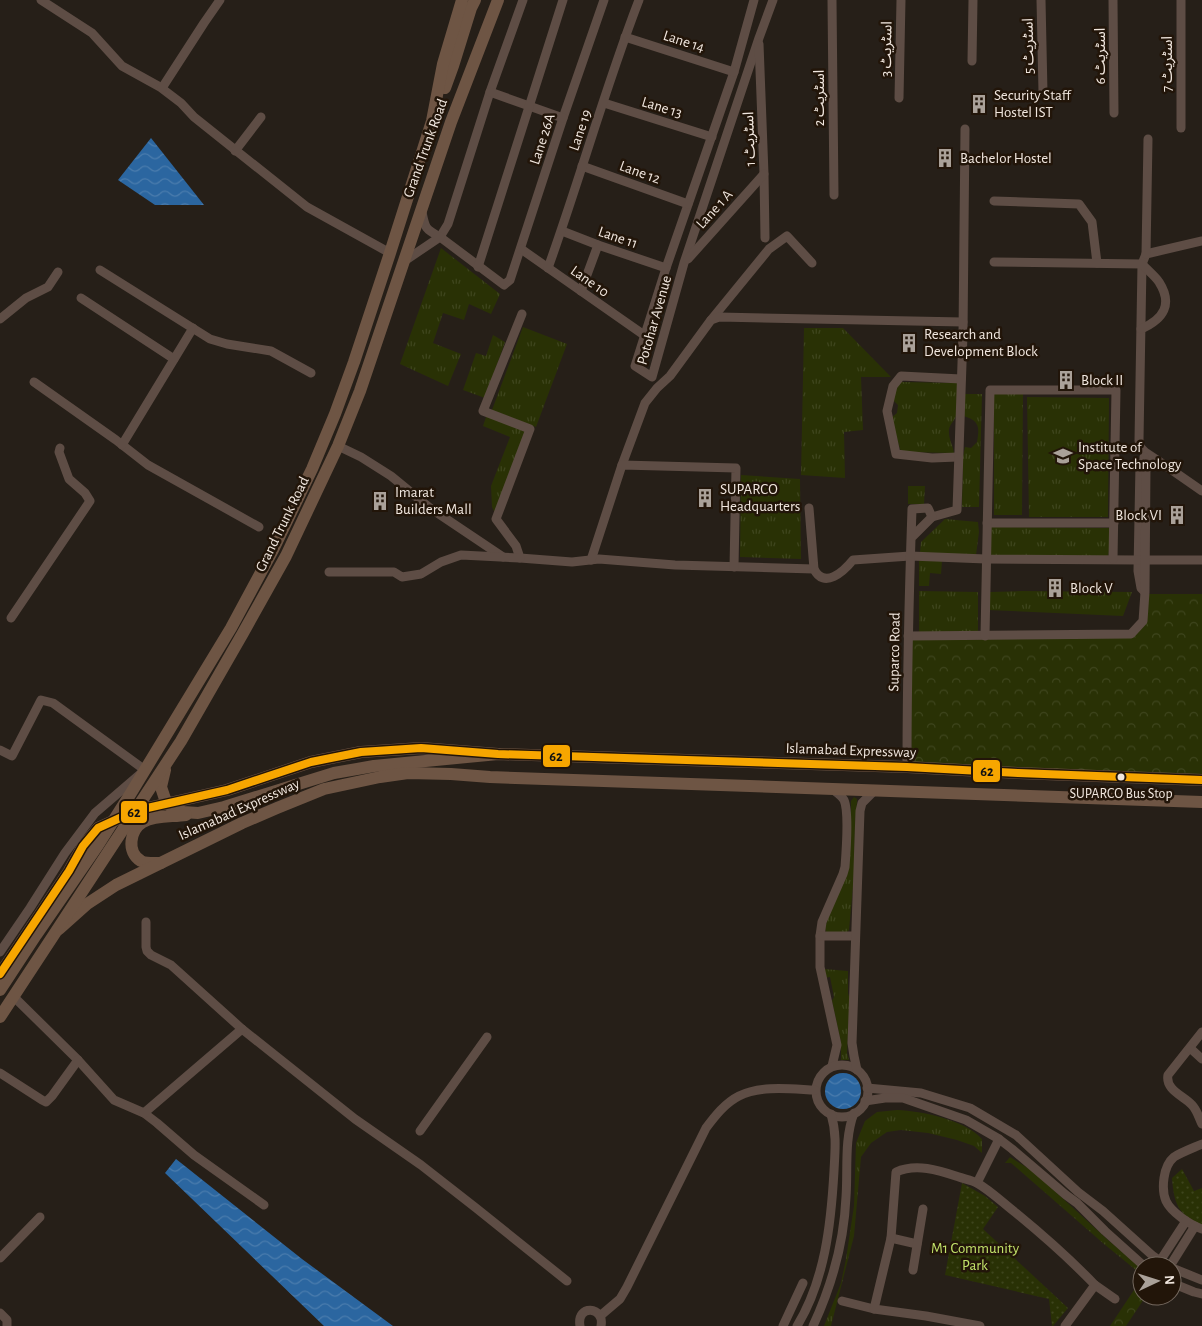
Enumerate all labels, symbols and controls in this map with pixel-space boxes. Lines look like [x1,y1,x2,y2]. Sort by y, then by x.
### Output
street label: اسٹریٹ 5 [1021,18,1037,74]
street label: اسٹریٹ 3 [879,21,895,77]
street label: Lane 14 [661,28,706,55]
street label: اسٹریٹ 6 [1093,28,1109,84]
street label: اسٹریٹ 7 [1160,36,1176,92]
street label: اسٹریٹ 2 [812,70,828,126]
place label: Security Staff Hostel IST [994,88,1072,120]
building icon: Security Staff Hostel IST [968,93,990,115]
street label: Lane 13 [640,94,684,121]
street label: Grand Trunk Road [401,97,450,200]
street label: Lane 19 [566,108,594,153]
street label: Lane 26A [527,111,558,167]
street label: اسٹریٹ 1 [741,111,759,167]
building icon: Bachelor Hostel [934,147,956,169]
place label: Bachelor Hostel [960,151,1052,166]
street label: Lane 12 [617,158,662,187]
street label: Lane 1 A [693,187,736,232]
street label: Lane 11 [596,224,639,251]
street label: Lane 10 [568,263,612,300]
street label: Potohar Avenue [635,274,674,366]
place label: Research and Development Block [924,327,1038,359]
building icon: Research and Development Block [898,332,920,354]
building icon: Block II [1055,369,1077,391]
place label: Block II [1081,373,1123,388]
place label: Institute of Space Technology [1078,440,1182,472]
school or university icon: Institute of Space Technology [1052,445,1074,467]
street label: Grand Trunk Road [253,474,312,574]
place label: SUPARCO Headquarters [720,482,800,514]
place label: Imarat Builders Mall [395,485,472,517]
building icon: SUPARCO Headquarters [694,487,716,509]
building icon: Imarat Builders Mall [369,490,391,512]
building icon: Block VI [1166,504,1188,526]
place label: Block VI [1115,508,1162,523]
building icon: Block V [1044,577,1066,599]
place label: Block V [1070,581,1113,596]
street label: Suparco Road [886,612,903,692]
street label: Islamabad Expressway [785,741,917,760]
line badge: 62 [542,744,571,768]
text: 62 [549,750,563,764]
line badge: 62 [972,759,1001,783]
text: 62 [980,765,994,779]
marker: SUPARCO Bus Stop [1116,772,1126,782]
street label: Islamabad Expressway [176,776,302,843]
place label: SUPARCO Bus Stop [1069,787,1173,801]
line badge: 62 [120,800,148,824]
text: 62 [127,806,141,820]
park label: M1 Community Park [931,1241,1020,1273]
north arrow [1132,1256,1182,1306]
text: N [1162,1275,1176,1286]

